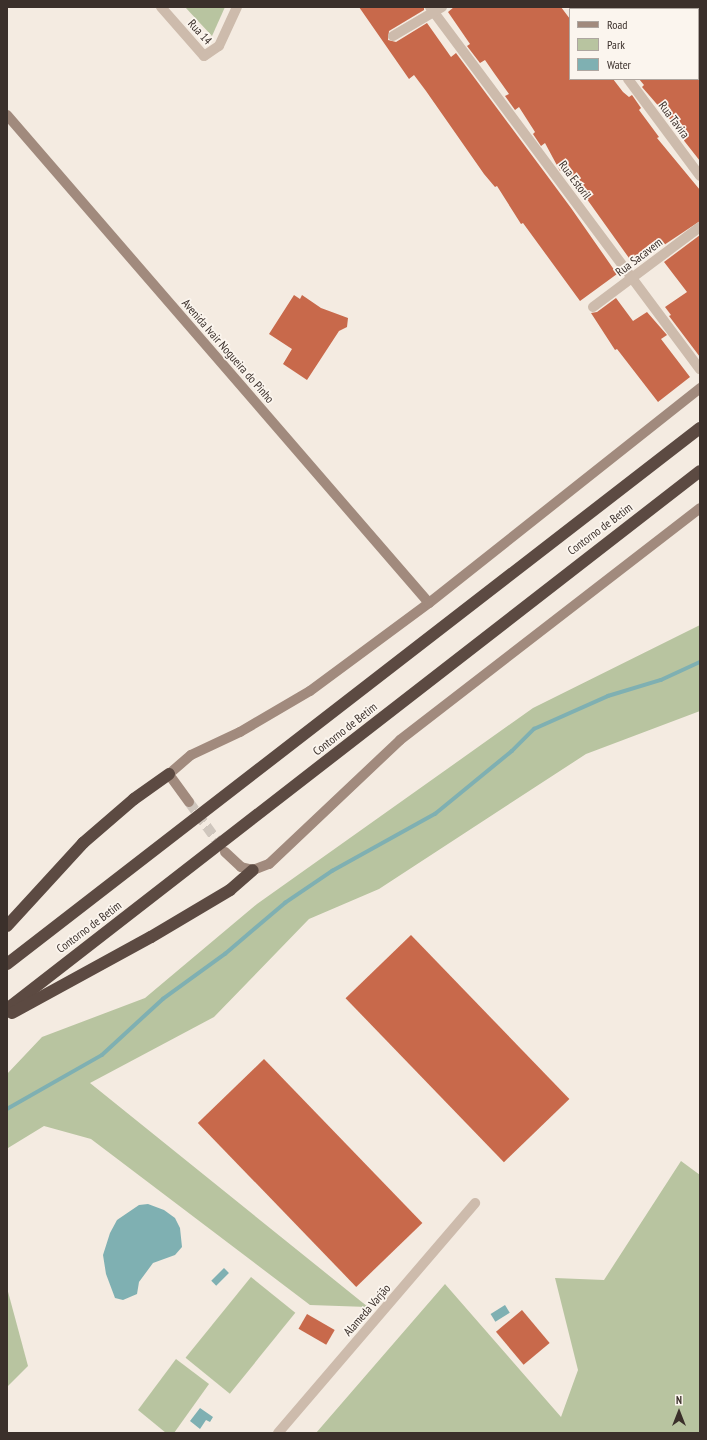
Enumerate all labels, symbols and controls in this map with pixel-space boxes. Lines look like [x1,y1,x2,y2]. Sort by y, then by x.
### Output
legend [569,8,699,80]
street label: Rua 14 [185,16,215,48]
text: Road [607,17,627,32]
text: Park [607,37,625,52]
text: Water [607,57,631,72]
street label: Rua Tavira [655,99,693,141]
street label: Rua Estoril [556,158,594,202]
street label: Rua Sacavem [613,235,665,279]
street label: Avenida Ivair Nogueira do Pinho [179,296,277,406]
street label: Contorno de Betim [565,500,635,558]
street label: Contorno de Betim [310,700,380,758]
street label: Contorno de Betim [54,898,124,956]
street label: Alameda Varjão [340,1281,394,1339]
north arrow [659,1392,699,1432]
text: N [676,1393,682,1407]

